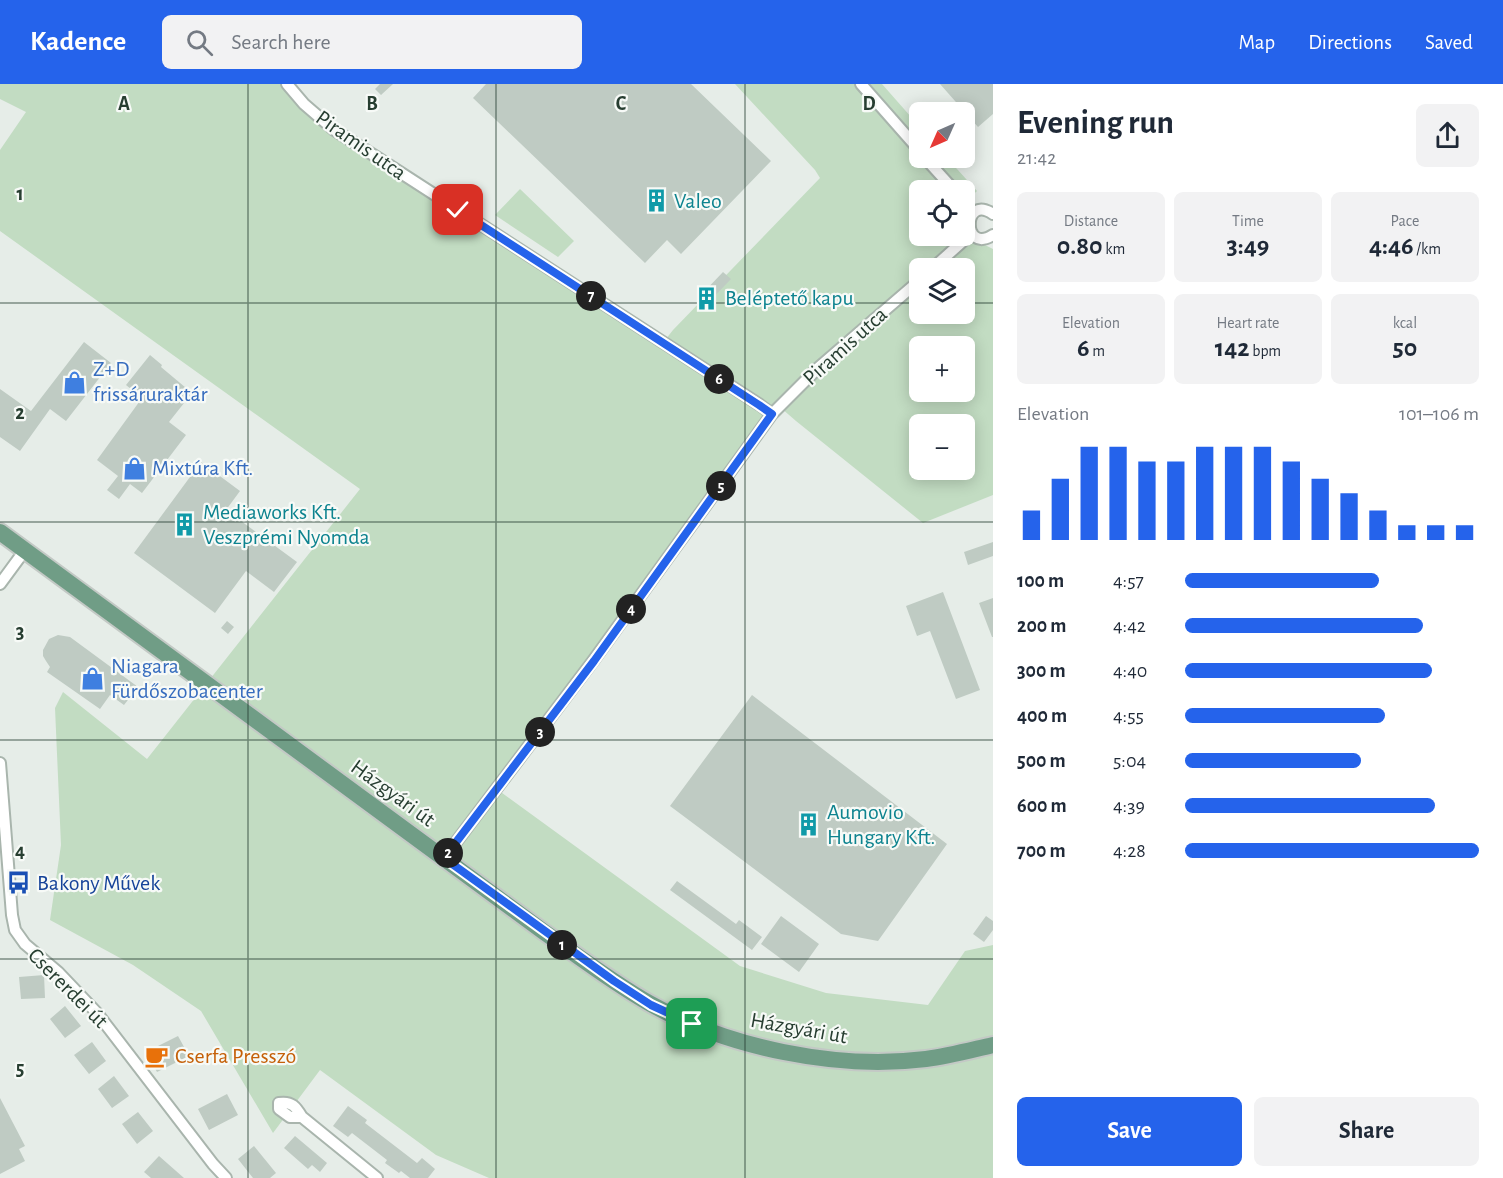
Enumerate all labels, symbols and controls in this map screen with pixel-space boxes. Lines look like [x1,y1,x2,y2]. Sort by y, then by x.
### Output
search box [162,15,582,69]
icon: search [183,26,216,59]
text: Kadence [30,28,126,56]
text: Search here [231,31,331,53]
text: Map [1239,32,1275,53]
text: Directions [1308,32,1392,53]
text: Saved [1425,32,1473,53]
text: A [118,94,130,114]
text: B [366,94,378,114]
text: C [616,94,627,114]
text: D [862,94,876,114]
north arrow [909,102,975,168]
map controls [909,102,975,480]
button: share [1416,104,1479,167]
street label: Piramis utca [312,106,410,184]
text: Evening run [1017,107,1174,140]
text: 21:42 [1017,148,1056,168]
button: locate [909,180,975,246]
text: 1 [16,184,24,204]
pin [432,184,483,235]
building icon: Valeo [643,188,669,214]
place label: Valeo [674,190,722,212]
icon: check [441,193,474,226]
text: Distance [1064,213,1118,229]
text: Time [1232,213,1264,229]
text: Pace [1391,213,1419,229]
text: 0.80 [1057,233,1103,259]
text: 3:49 [1227,233,1269,259]
text: 4:46 [1369,233,1414,259]
text: km [1103,241,1125,257]
text: /km [1414,241,1441,257]
button: layers [909,258,975,324]
pin: 7 [576,281,606,311]
building icon: Beléptető kapu [694,285,720,311]
place label: Beléptető kapu [725,287,854,309]
text: 7 [588,288,594,304]
street label: Piramis utca [799,303,891,389]
text: Elevation [1062,315,1120,331]
text: Heart rate [1217,315,1279,331]
text: kcal [1393,315,1417,331]
text: 6 [1077,335,1090,361]
text: 142 [1215,335,1250,361]
text: 50 [1393,335,1417,361]
button: + [909,336,975,402]
text: m [1090,343,1105,359]
text: bpm [1250,343,1281,359]
place label: Z+D frissáruraktár [93,358,208,405]
pin: 6 [704,364,734,394]
shop icon: Z+D frissáruraktár [62,369,88,395]
text: 6 [715,371,723,387]
text: 2 [15,403,25,423]
text: Elevation [1017,404,1089,424]
text: 101–106 m [1399,404,1479,424]
button: − [909,414,975,480]
shop icon: Mixtúra Kft. [121,455,147,481]
place label: Mixtúra Kft. [152,457,253,479]
pin: 5 [706,471,736,501]
text: 5 [718,478,724,494]
place label: Mediaworks Kft. Veszprémi Nyomda [203,501,370,548]
building icon: Mediaworks Kft. Veszprémi Nyomda [172,512,198,538]
text: 100 m [1017,571,1064,591]
text: 4:57 [1113,571,1144,591]
pin: 4 [616,594,646,624]
text: 4 [627,601,635,617]
text: 200 m [1017,616,1066,636]
text: 4:42 [1113,616,1146,636]
text: 3 [16,622,24,642]
place label: Niagara Fürdőszobacenter [111,655,263,702]
text: 300 m [1017,661,1066,681]
text: 4:40 [1113,661,1147,681]
shop icon: Niagara Fürdőszobacenter [80,666,106,692]
text: 400 m [1017,706,1067,726]
text: 4:55 [1113,706,1144,726]
pin: 3 [525,717,555,747]
text: 3 [537,724,543,740]
text: 500 m [1017,751,1066,771]
text: 5:04 [1113,751,1146,771]
street label: Házgyári út [347,755,439,831]
text: 600 m [1017,796,1067,816]
text: 4:39 [1113,796,1145,816]
place label: Aumovio Hungary Kft. [827,801,935,848]
building icon: Aumovio Hungary Kft. [796,812,822,838]
pin: 2 [433,838,463,868]
text: 4 [15,841,25,861]
text: 700 m [1017,841,1066,861]
text: 4:28 [1113,841,1146,861]
text: 2 [444,845,452,861]
bus stop icon: Bakony Művek [6,870,32,896]
place label: Bakony Művek [37,872,160,894]
pin: 1 [547,930,577,960]
text: 1 [559,937,565,953]
street label: Csererdei út [24,944,112,1032]
pin [666,998,717,1049]
icon: arrive [675,1007,708,1040]
street label: Házgyári út [749,1009,849,1047]
cafe icon: Cserfa Presszó [144,1043,170,1069]
place label: Cserfa Presszó [175,1045,296,1067]
text: 5 [16,1059,24,1079]
button: Save [1017,1097,1242,1166]
button: Share [1254,1097,1479,1166]

